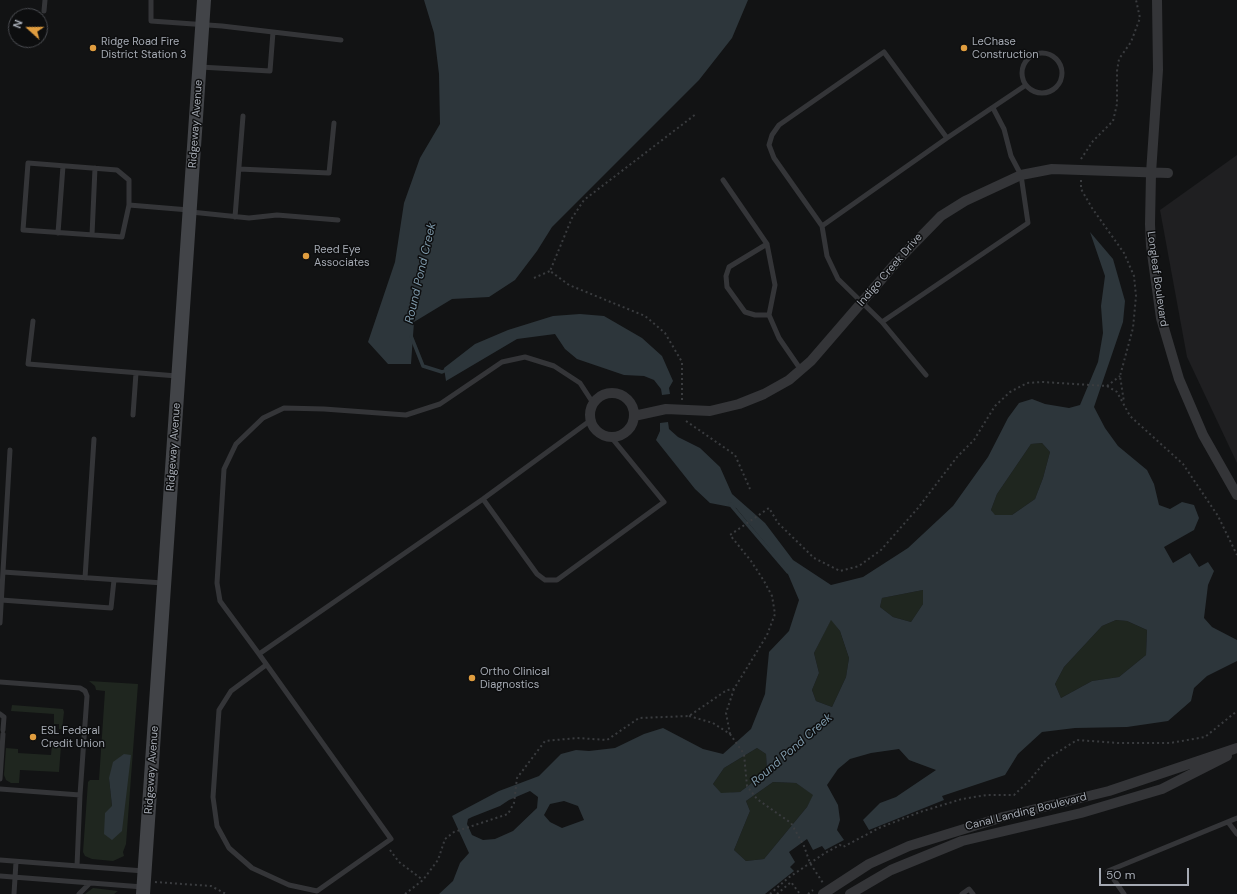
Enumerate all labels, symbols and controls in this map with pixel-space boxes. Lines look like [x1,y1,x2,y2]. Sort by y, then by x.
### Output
north arrow [8,8,48,48]
text: N [10,18,26,30]
place label: Ridge Road Fire District Station 3 [101,35,187,61]
place label: LeChase Construction [972,35,1039,61]
marker: Ridge Road Fire District Station 3 [88,43,98,53]
marker: LeChase Construction [959,43,969,53]
street label: Ridgeway Avenue [186,79,206,169]
water label: Round Pond Creek [402,221,440,325]
street label: Indigo Creek Drive [855,231,925,309]
street label: Longleaf Boulevard [1144,231,1170,327]
place label: Reed Eye Associates [314,243,370,269]
marker: Reed Eye Associates [301,251,311,261]
street label: Ridgeway Avenue [164,402,184,492]
place label: Ortho Clinical Diagnostics [480,665,549,691]
marker: Ortho Clinical Diagnostics [467,673,477,683]
water label: Round Pond Creek [748,711,836,789]
place label: ESL Federal Credit Union [41,724,105,750]
street label: Ridgeway Avenue [142,725,162,815]
marker: ESL Federal Credit Union [28,732,38,742]
street label: Canal Landing Boulevard [964,791,1088,833]
scale bar [1101,860,1191,886]
text: 50 m [1106,867,1135,883]

